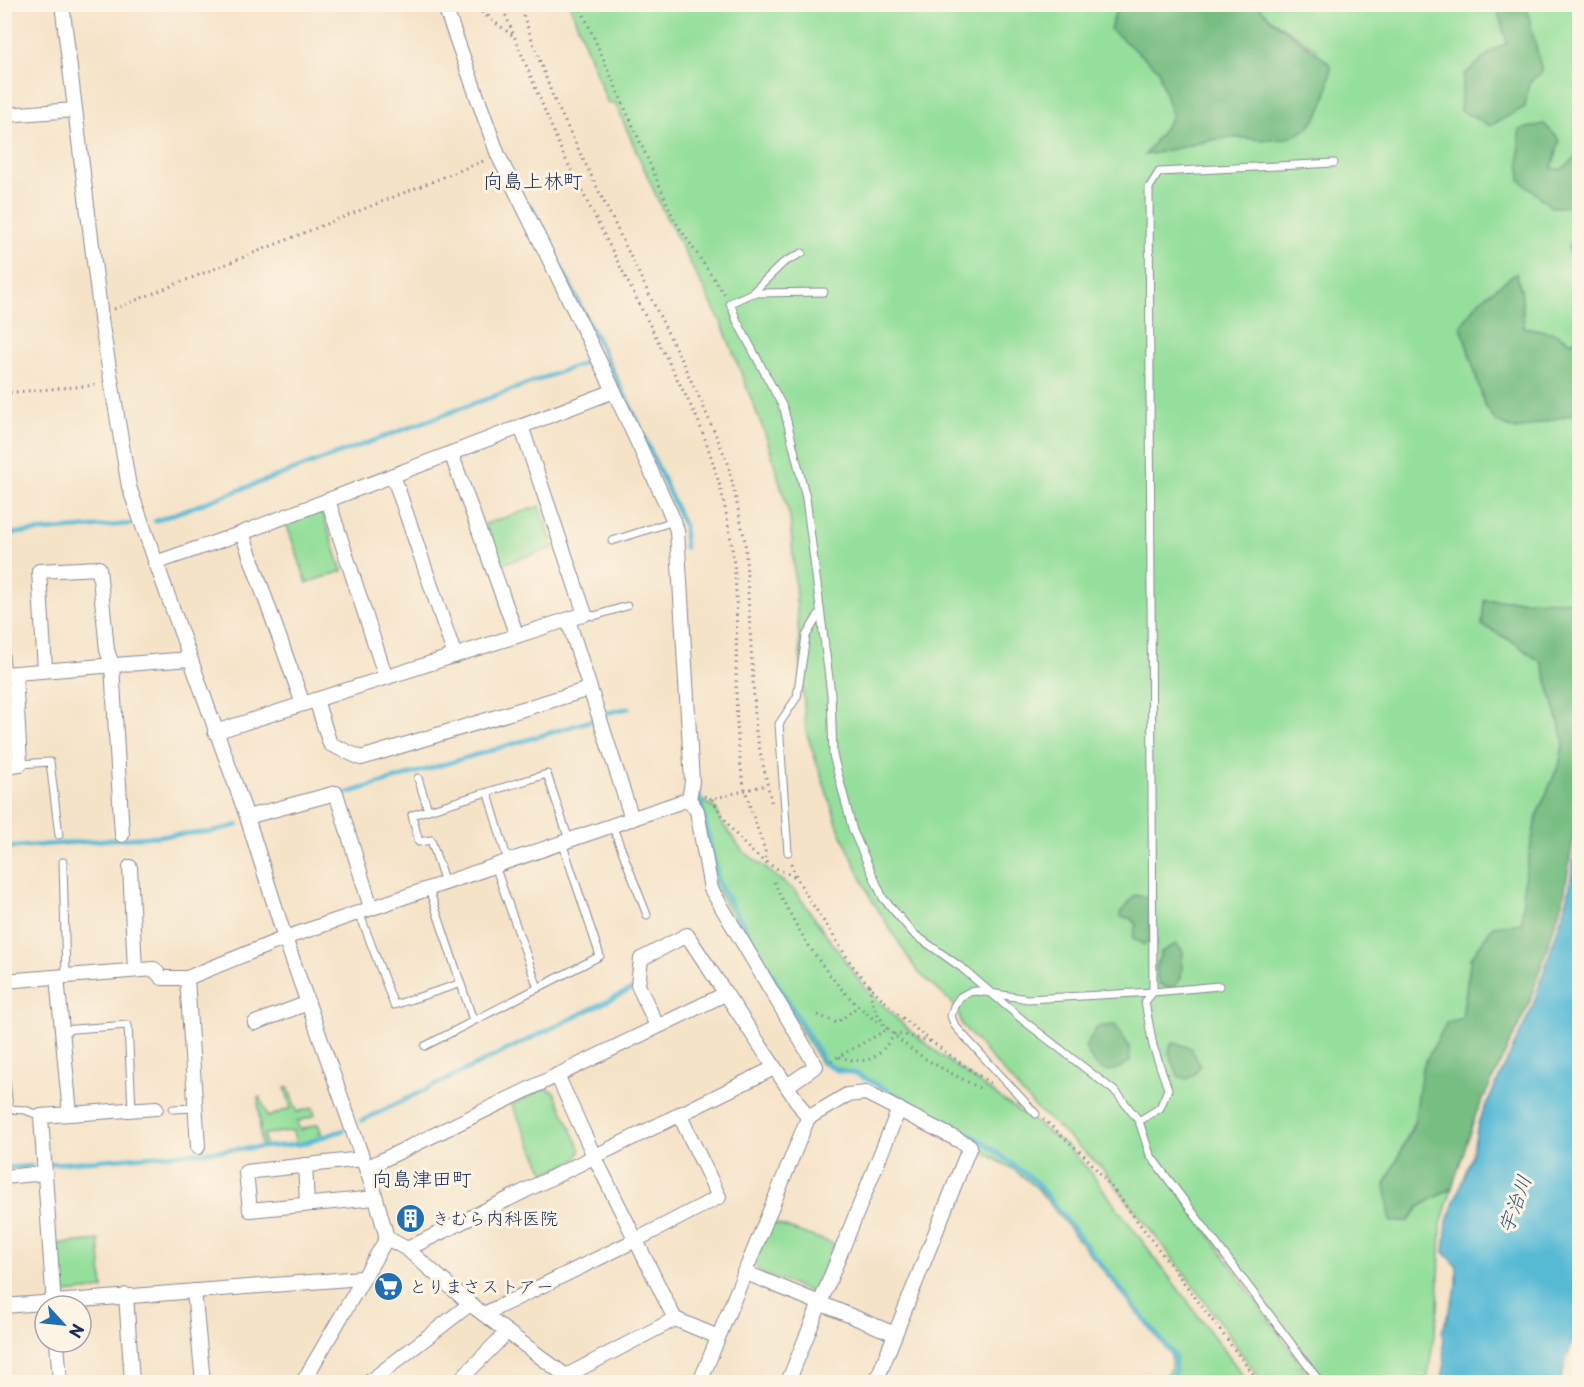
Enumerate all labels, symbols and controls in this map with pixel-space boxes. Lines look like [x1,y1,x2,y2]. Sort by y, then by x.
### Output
district label: 向島上林町 [483,165,583,195]
district label: 向島津田町 [372,1163,472,1193]
water label: 宇治川 [1490,1170,1538,1237]
building icon: きむら内科医院 [395,1203,427,1235]
place label: きむら内科医院 [432,1204,558,1231]
supermarket icon: とりまさストアー [372,1271,404,1303]
place label: とりまさストアー [409,1272,554,1299]
north arrow [33,1294,93,1354]
text: N [64,1320,91,1342]

